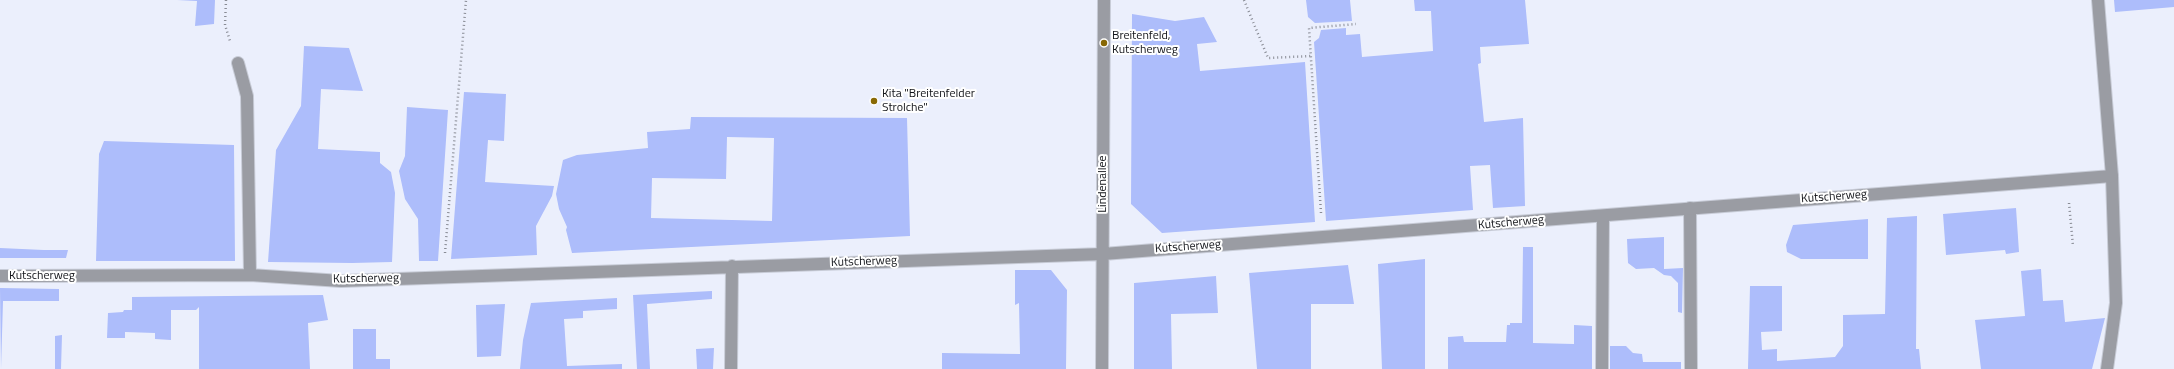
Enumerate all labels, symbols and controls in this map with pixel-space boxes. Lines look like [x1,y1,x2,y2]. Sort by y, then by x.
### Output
place label: Breitenfeld, Kutscherweg [1112,29,1178,57]
marker: Breitenfeld, Kutscherweg [1099,38,1109,48]
place label: Kita "Breitenfelder Strolche" [882,87,975,115]
marker: Kita "Breitenfelder Strolche" [869,96,879,106]
street label: Lindenallee [1096,155,1110,213]
street label: Kutscherweg [1801,188,1867,206]
street label: Kutscherweg [1477,213,1545,233]
street label: Kutscherweg [1155,238,1221,256]
street label: Kutscherweg [831,254,897,270]
street label: Kutscherweg [9,269,75,283]
street label: Kutscherweg [333,271,399,287]

